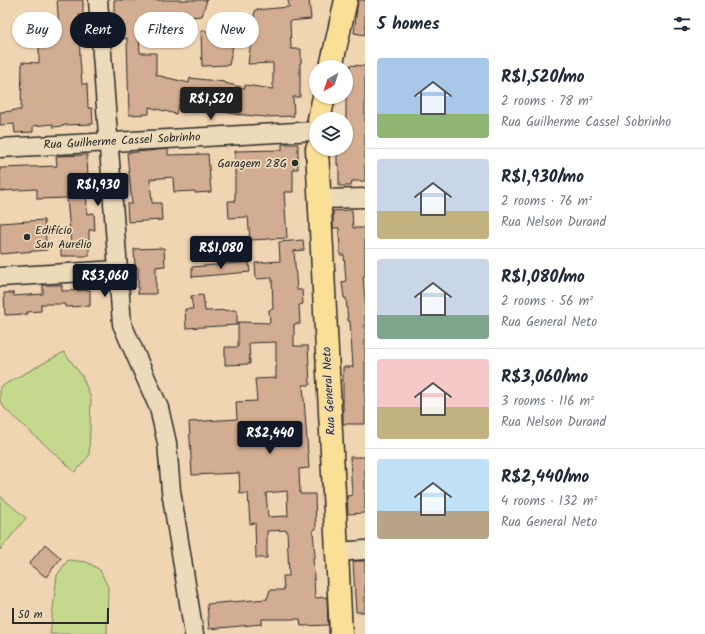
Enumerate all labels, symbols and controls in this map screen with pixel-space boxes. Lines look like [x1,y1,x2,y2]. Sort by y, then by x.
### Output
text: 5 homes [377,11,440,38]
chip: Buy [12,12,62,48]
chip: Rent [70,12,126,48]
chip: Filters [134,12,198,48]
chip: New [206,12,259,48]
icon: filters [671,13,693,35]
north arrow [309,60,353,104]
map controls [309,60,353,156]
text: R$1,520/mo [501,64,585,91]
icon: home [409,74,457,122]
pin: R$1,520 [174,87,248,121]
text: R$1,520 [189,89,233,110]
text: 2 rooms · 78 m² [501,91,593,112]
button: layers [309,112,353,156]
text: Rua Guilherme Cassel Sobrinho [501,112,671,133]
street label: Rua Guilherme Cassel Sobrinho [43,127,201,155]
place label: Garagem 28G [217,154,287,173]
marker: Garagem 28G [290,158,300,168]
text: R$1,930/mo [501,164,584,191]
pin: R$1,930 [61,173,135,207]
text: R$1,930 [76,175,120,196]
icon: home [409,175,457,223]
text: 2 rooms · 76 m² [501,191,592,212]
text: Rua Nelson Durand [501,212,606,233]
place label: Edifício San Aurélio [35,221,92,254]
marker: Edifício San Aurélio [22,232,32,242]
pin: R$1,080 [184,236,258,270]
text: R$1,080 [199,238,243,259]
pin: R$3,060 [68,264,142,298]
text: R$1,080/mo [501,264,585,291]
text: R$3,060 [82,266,128,287]
icon: home [409,275,457,323]
text: 2 rooms · 56 m² [501,291,593,312]
text: Rua General Neto [501,312,597,333]
street label: Rua General Neto [317,346,341,436]
text: R$3,060/mo [501,364,588,391]
icon: home [409,375,457,423]
text: 3 rooms · 116 m² [501,391,594,412]
text: Rua Nelson Durand [501,412,606,433]
pin: R$2,440 [233,421,307,455]
text: R$2,440 [246,423,294,444]
text: R$2,440/mo [501,464,589,491]
icon: home [409,475,457,523]
text: 4 rooms · 132 m² [501,491,597,512]
text: Rua General Neto [501,512,597,533]
scale bar [12,606,109,625]
text: 50 m [18,606,43,624]

